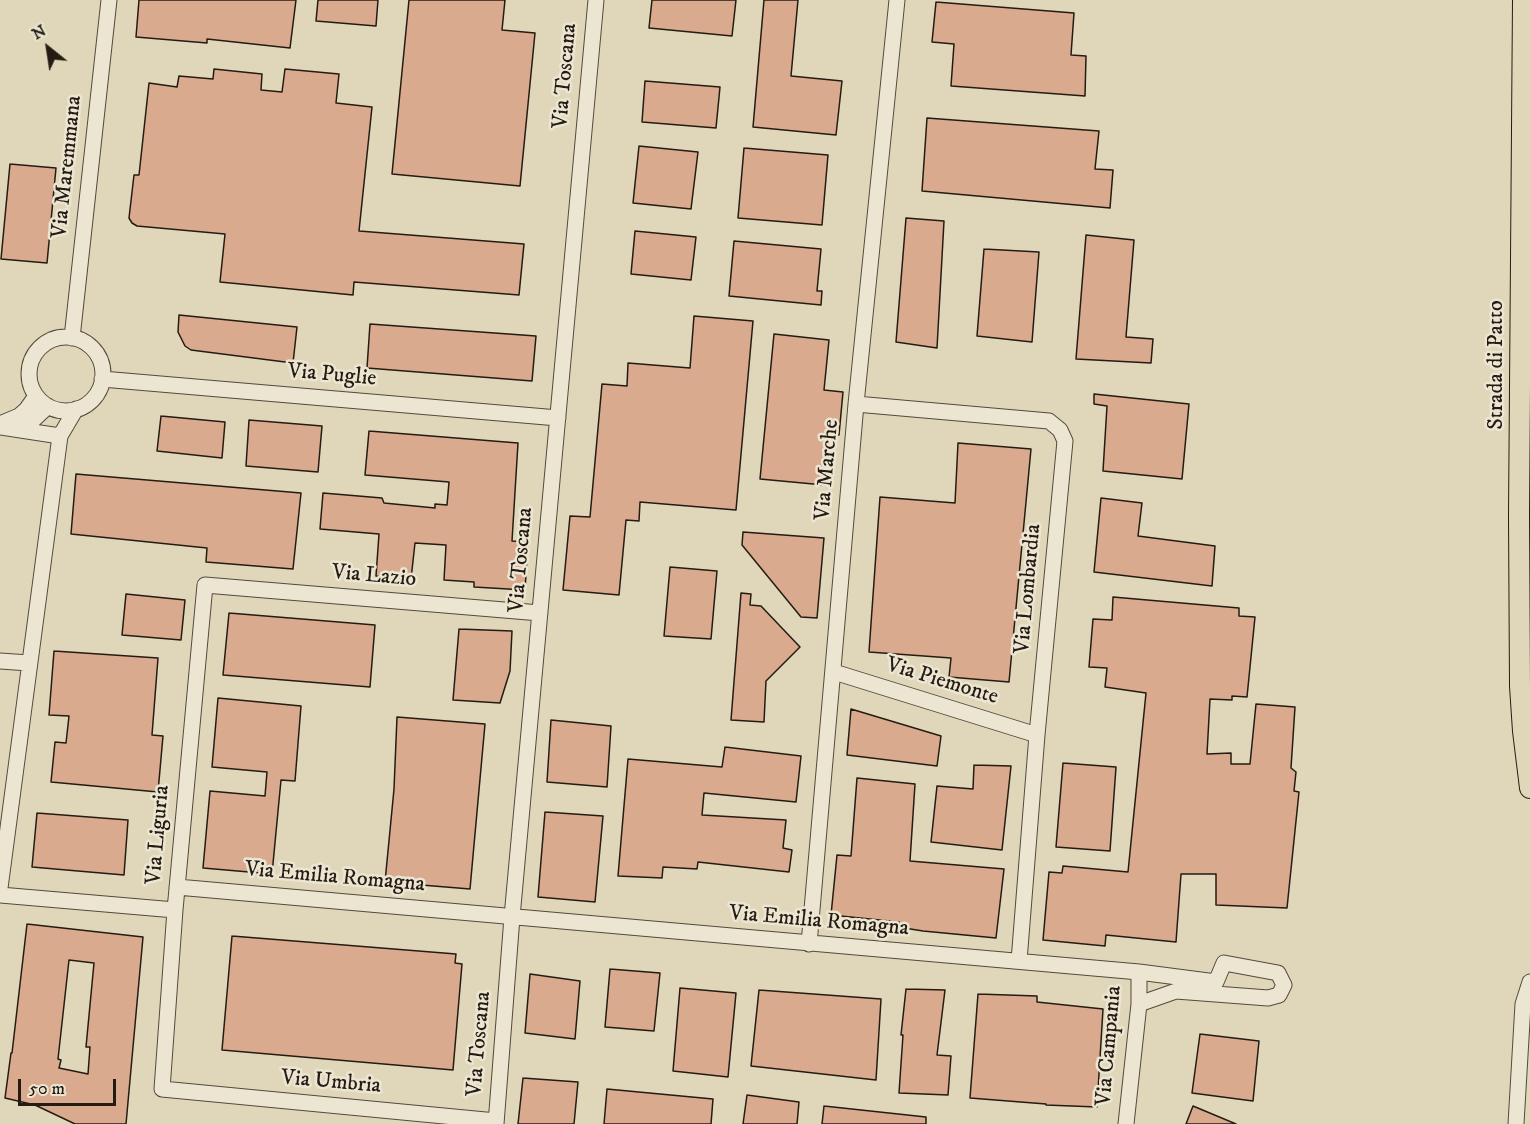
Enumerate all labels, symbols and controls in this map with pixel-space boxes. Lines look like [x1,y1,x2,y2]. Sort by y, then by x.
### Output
north arrow [18,18,78,78]
text: N [28,20,50,44]
street label: Via Toscana [548,22,584,130]
street label: Via Maremmana [47,94,89,240]
street label: Strada di Patto [1484,300,1510,430]
street label: Via Puglie [287,359,377,393]
street label: Via Marche [810,418,846,522]
street label: Via Toscana [504,506,540,614]
street label: Via Lombardia [1010,523,1048,655]
street label: Via Lazio [331,560,417,594]
street label: Via Piemonte [883,652,1001,712]
street label: Via Liguria [142,784,176,886]
street label: Via Emilia Romagna [244,857,426,899]
street label: Via Emilia Romagna [728,901,910,943]
street label: Via Campania [1092,985,1128,1107]
street label: Via Toscana [462,990,498,1098]
street label: Via Umbria [280,1065,382,1101]
scale bar [21,1067,118,1105]
text: 50 m [29,1078,65,1100]

